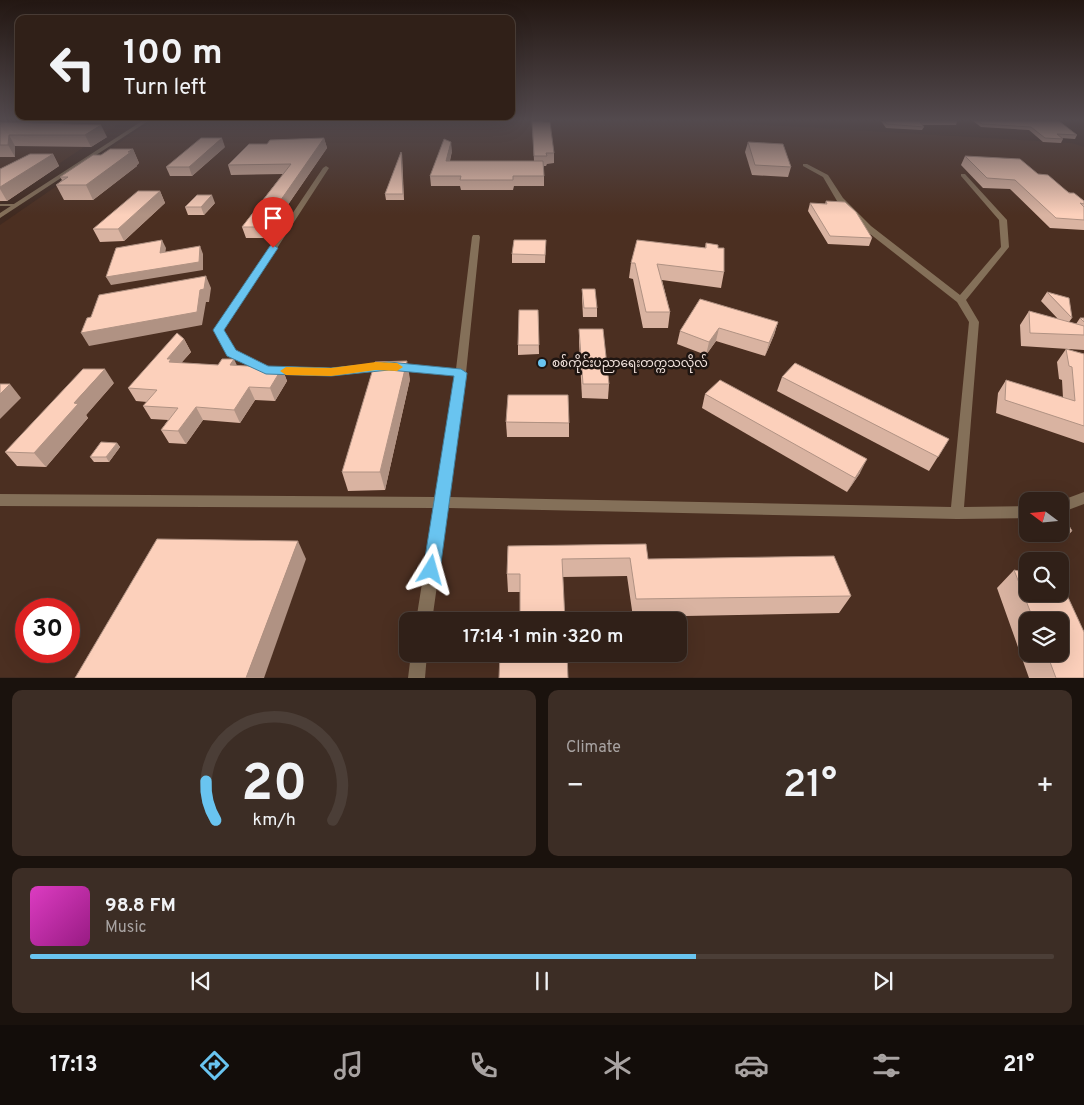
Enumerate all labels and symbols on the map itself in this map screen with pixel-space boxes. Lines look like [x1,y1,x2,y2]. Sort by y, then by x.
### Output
pin [252,197,294,248]
place label: စစ်ကိုင်းပညာရေးတက္ကသလိုလ် [552,354,708,373]
marker: စစ်ကိုင်းပညာရေးတက္ကသလိုလ် [536,357,548,369]
north arrow [1019,492,1069,542]
position arrow [404,543,456,595]
speed limit sign: 30 [15,598,80,663]

